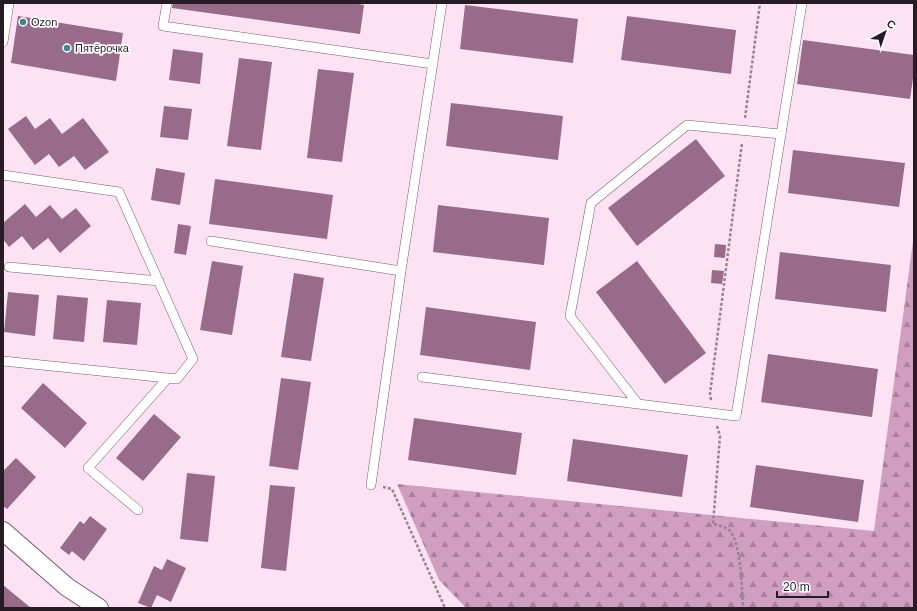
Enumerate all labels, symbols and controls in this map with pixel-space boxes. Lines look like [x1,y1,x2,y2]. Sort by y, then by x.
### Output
north arrow [865,12,905,52]
place label: Ozon [31,16,57,28]
marker: Ozon [18,17,28,27]
text: С [885,17,898,32]
place label: Пятёрочка [75,42,130,54]
marker: Пятёрочка [62,43,72,53]
scale bar [777,573,828,599]
text: 20 m [783,580,810,594]

